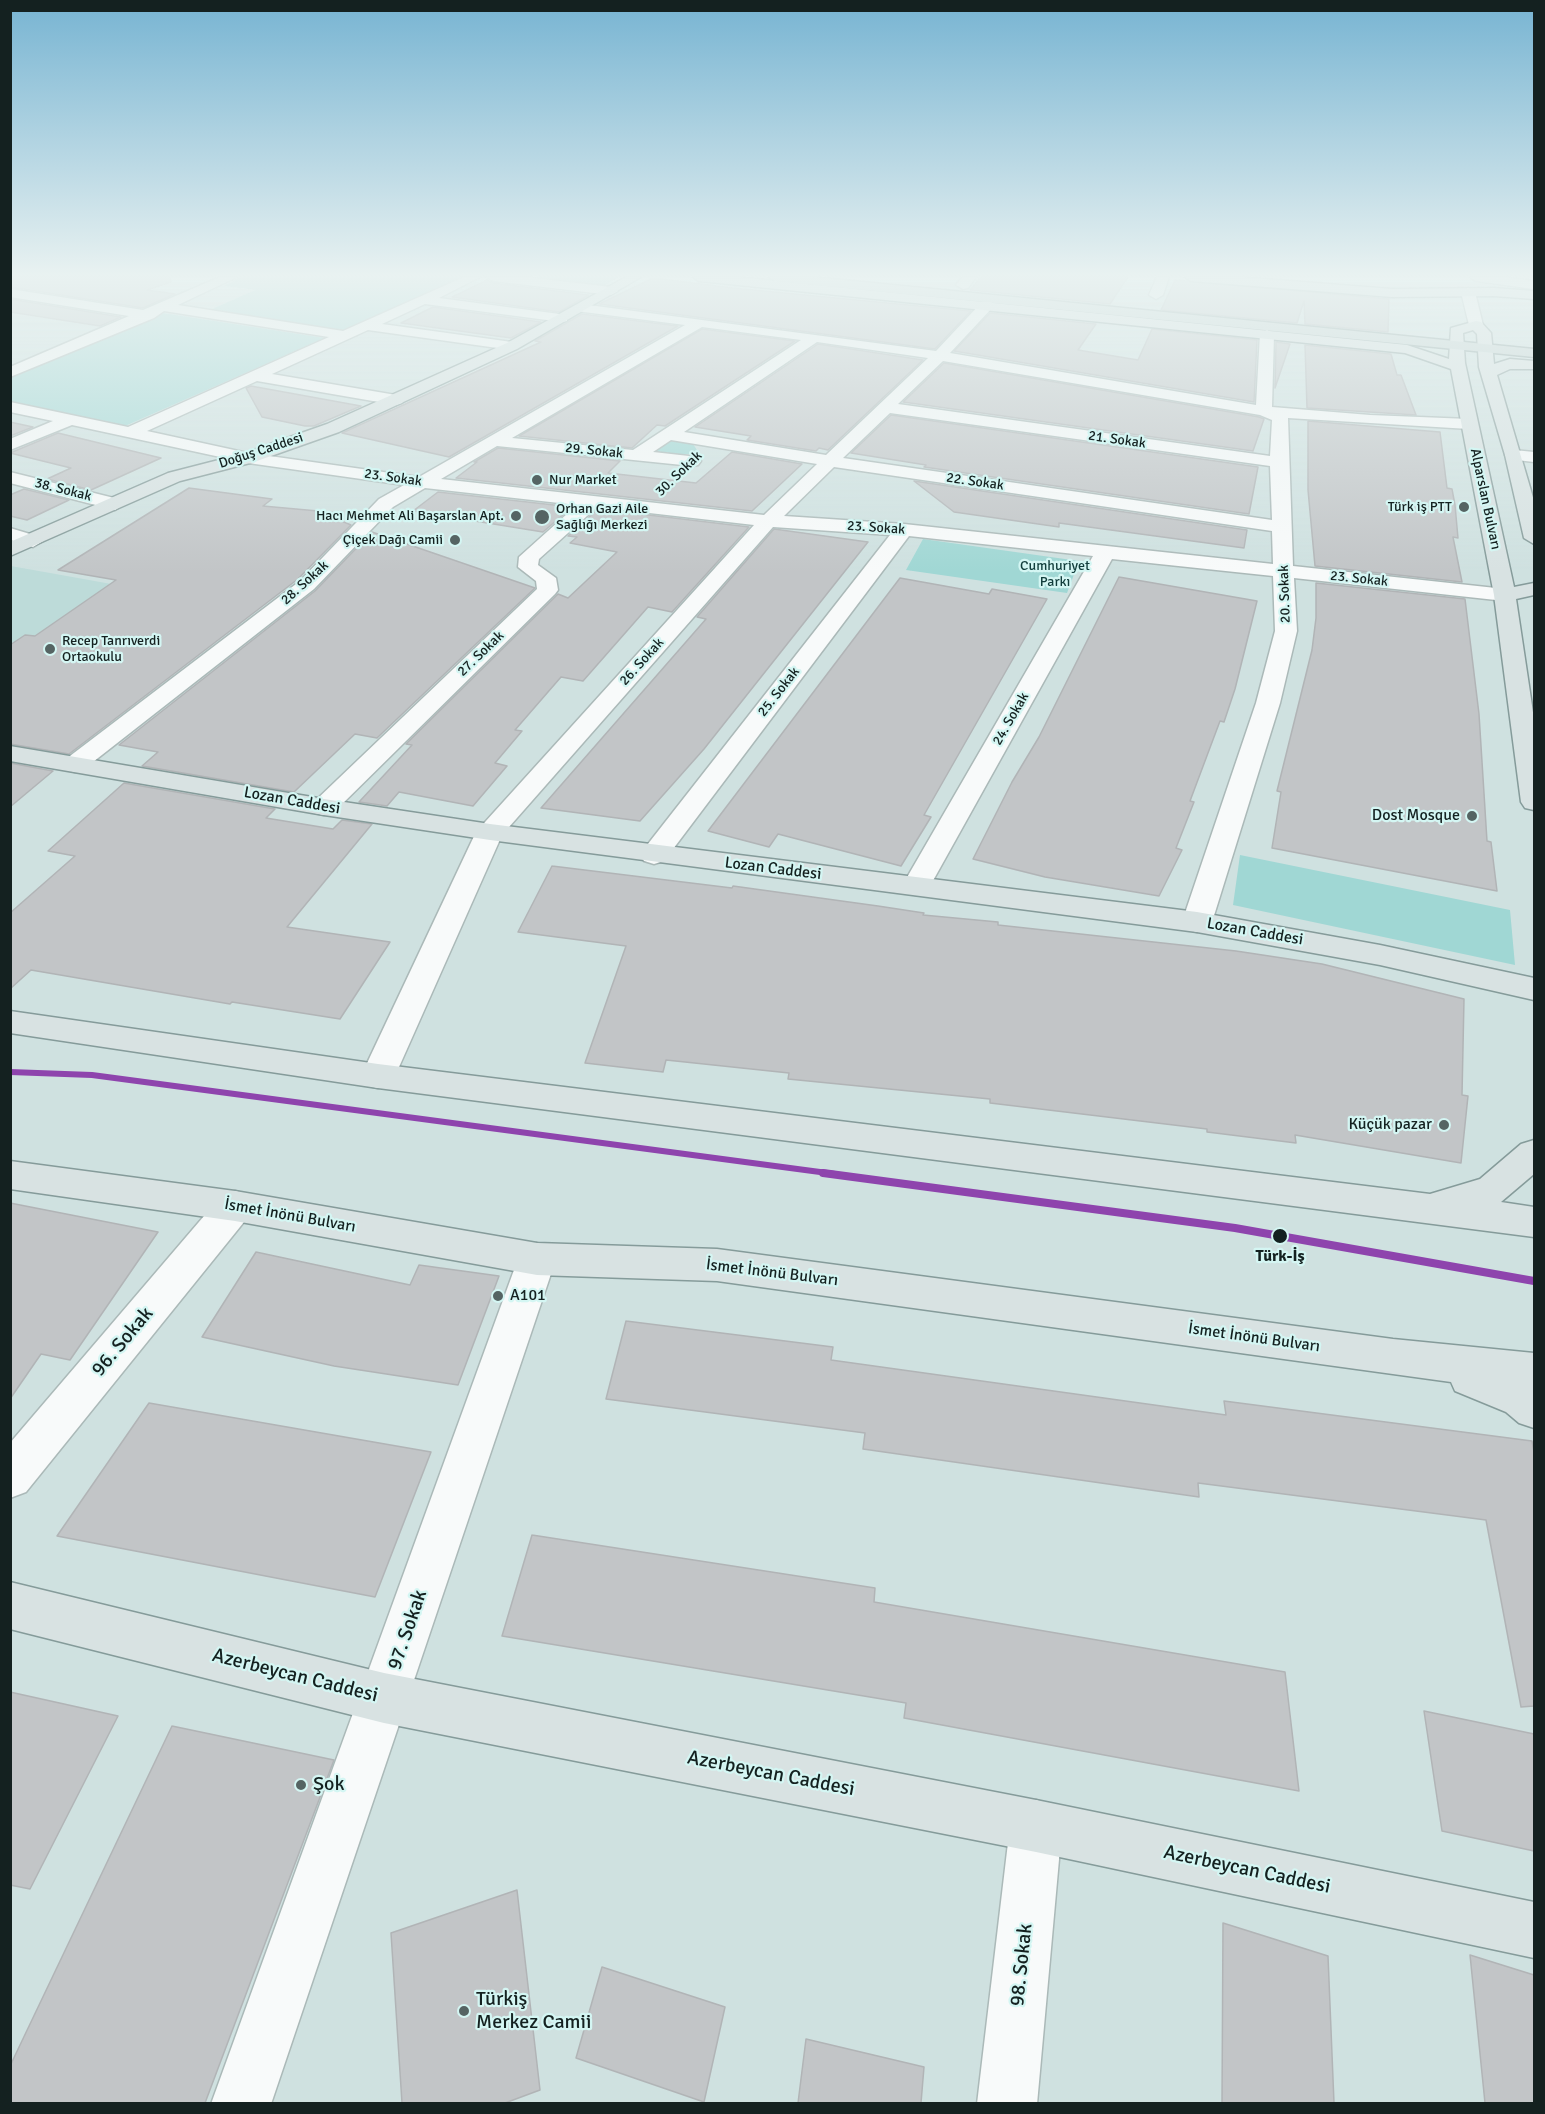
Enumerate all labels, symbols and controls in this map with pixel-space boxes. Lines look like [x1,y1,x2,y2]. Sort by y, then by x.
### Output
street label: 21. Sokak [1087,428,1147,452]
street label: Doğuş Caddesi [217,429,305,473]
street label: 29. Sokak [564,440,624,462]
street label: Alparslan Bulvarı [1466,447,1504,551]
street label: 30. Sokak [652,448,706,500]
street label: 23. Sokak [363,466,423,490]
street label: 22. Sokak [945,470,1005,494]
place label: Nur Market [549,472,617,488]
marker: Nur Market [530,473,544,487]
street label: 38. Sokak [33,475,93,505]
place label: Türk iş PTT [1388,499,1452,515]
marker: Türk iş PTT [1457,500,1471,514]
place label: Orhan Gazi Aile Sağlığı Merkezi [556,501,648,534]
place label: Hacı Mehmet Ali Başarslan Apt. [316,508,504,524]
marker: Orhan Gazi Aile Sağlığı Merkezi [533,508,551,526]
marker: Hacı Mehmet Ali Başarslan Apt. [509,509,523,523]
street label: 23. Sokak [846,518,906,538]
place label: Çiçek Dağı Camii [343,532,443,548]
marker: Çiçek Dağı Camii [448,533,462,547]
street label: 28. Sokak [278,557,332,609]
park label: Cumhuriyet Parkı [1020,558,1090,590]
street label: 20. Sokak [1276,565,1294,623]
street label: 23. Sokak [1329,568,1389,590]
street label: 27. Sokak [454,628,508,680]
place label: Recep Tanrıverdi Ortaokulu [62,633,160,666]
street label: 26. Sokak [616,635,668,689]
marker: Recep Tanrıverdi Ortaokulu [43,642,57,656]
street label: 25. Sokak [755,664,803,720]
street label: 24. Sokak [989,690,1033,748]
street label: Lozan Caddesi [242,783,342,819]
place label: Dost Mosque [1372,806,1460,826]
marker: Dost Mosque [1465,809,1479,823]
street label: Lozan Caddesi [723,854,823,884]
street label: Lozan Caddesi [1205,914,1305,950]
place label: Küçük pazar [1348,1115,1432,1135]
marker: Küçük pazar [1437,1118,1451,1132]
street label: İsmet İnönü Bulvarı [223,1195,357,1237]
marker: Türk-İş [1271,1227,1289,1245]
place label: Türk-İş [1255,1247,1305,1267]
street label: İsmet İnönü Bulvarı [705,1255,839,1291]
place label: A101 [510,1286,546,1306]
marker: A101 [491,1289,505,1303]
street label: 96. Sokak [87,1303,159,1381]
street label: İsmet İnönü Bulvarı [1187,1319,1321,1357]
street label: 97. Sokak [383,1587,433,1673]
street label: Azerbeycan Caddesi [210,1644,380,1708]
street label: Azerbeycan Caddesi [685,1746,857,1802]
place label: Şok [313,1773,345,1797]
marker: Şok [294,1778,308,1792]
street label: Azerbeycan Caddesi [1161,1841,1333,1899]
street label: 98. Sokak [1006,1922,1038,2008]
place label: Türkiş Merkez Camii [476,1988,591,2035]
marker: Türkiş Merkez Camii [457,2004,471,2018]

